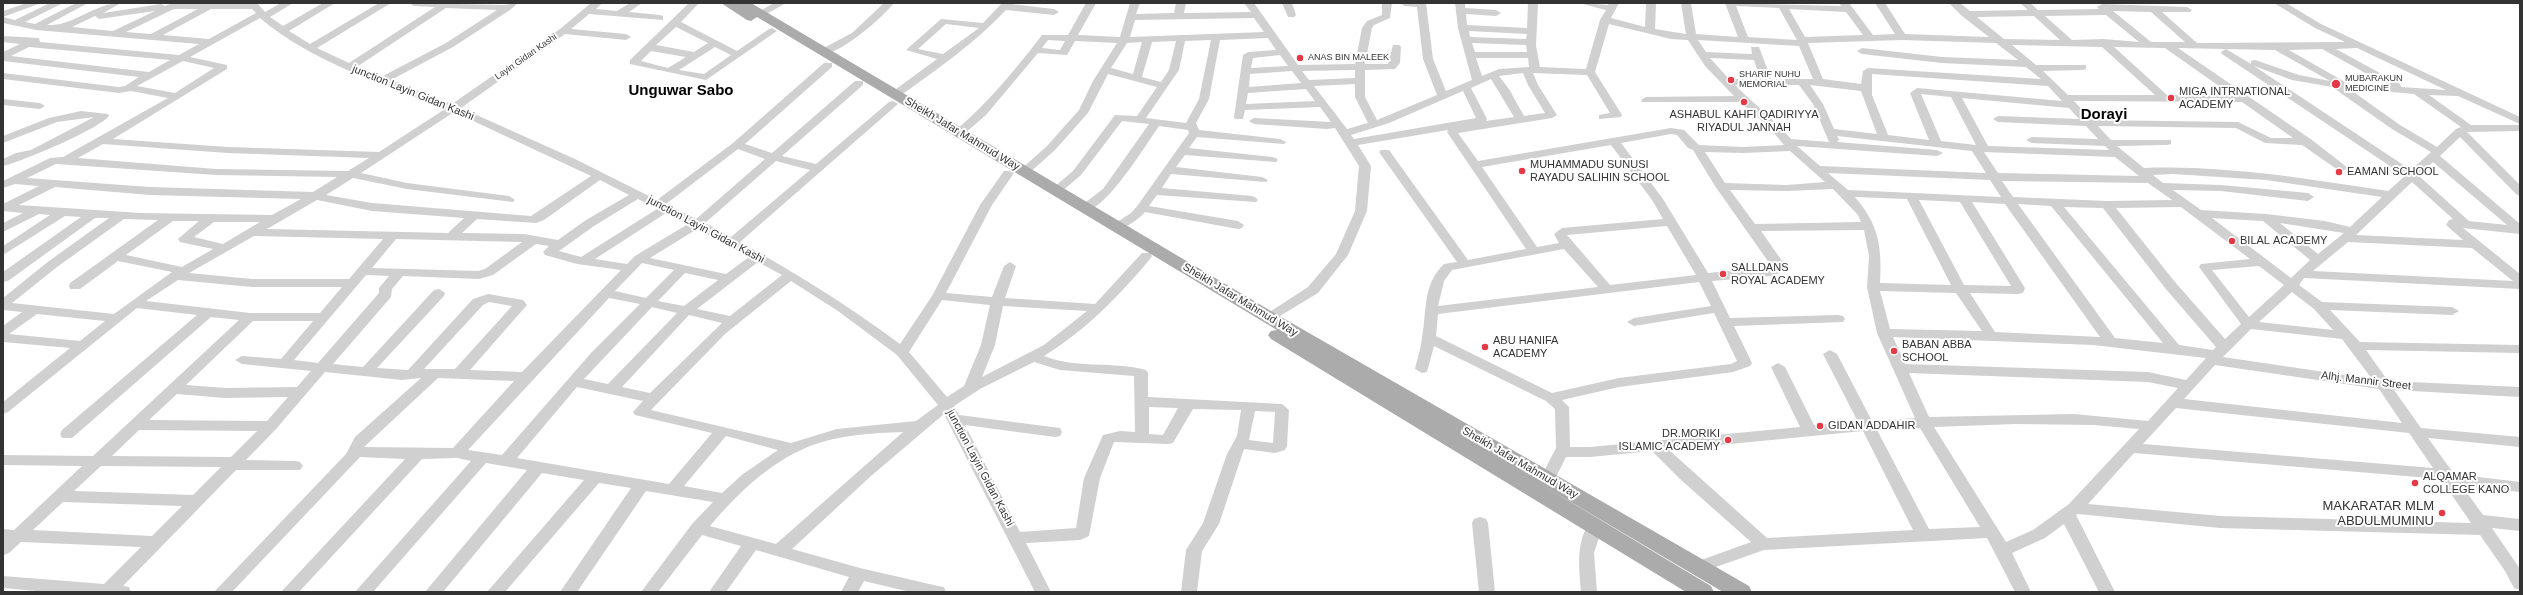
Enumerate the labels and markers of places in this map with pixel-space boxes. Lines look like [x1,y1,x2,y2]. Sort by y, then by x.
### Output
marker: ANAS BIN MALEEK [1295,53,1305,63]
place label: ANAS BIN MALEEK [1308,53,1389,63]
place label: SHARIF NUHU MEMORIAL [1739,70,1801,91]
place label: MUBARAKUN MEDICINE [2345,74,2403,95]
marker: SHARIF NUHU MEMORIAL [1726,75,1736,85]
marker: MUBARAKUN MEDICINE [2330,78,2342,90]
place label: MIGA INTRNATIONAL ACADEMY [2179,85,2290,111]
marker: MIGA INTRNATIONAL ACADEMY [2166,93,2176,103]
marker: ASHABUL KAHFI QADIRIYYA RIYADUL JANNAH [1739,97,1749,107]
place label: ASHABUL KAHFI QADIRIYYA RIYADUL JANNAH [1670,108,1818,134]
place label: MUHAMMADU SUNUSI RAYADU SALIHIN SCHOOL [1530,158,1670,184]
place label: EAMANI SCHOOL [2347,165,2439,179]
marker: MUHAMMADU SUNUSI RAYADU SALIHIN SCHOOL [1517,166,1527,176]
marker: EAMANI SCHOOL [2334,167,2344,177]
place label: BILAL ACADEMY [2240,234,2327,248]
marker: BILAL ACADEMY [2227,236,2237,246]
place label: SALLDANS ROYAL ACADEMY [1731,261,1825,287]
marker: SALLDANS ROYAL ACADEMY [1718,269,1728,279]
place label: ABU HANIFA ACADEMY [1493,334,1558,360]
place label: BABAN ABBA SCHOOL [1902,338,1972,364]
marker: ABU HANIFA ACADEMY [1480,342,1490,352]
marker: BABAN ABBA SCHOOL [1889,346,1899,356]
place label: GIDAN ADDAHIR [1828,419,1915,433]
marker: GIDAN ADDAHIR [1815,421,1825,431]
place label: DR.MORIKI ISLAMIC ACADEMY [1619,427,1720,453]
marker: DR.MORIKI ISLAMIC ACADEMY [1723,435,1733,445]
place label: ALQAMAR COLLEGE KANO [2423,470,2509,496]
marker: ALQAMAR COLLEGE KANO [2410,478,2420,488]
place label: MAKARATAR MLM ABDULMUMINU [2323,498,2434,529]
marker: MAKARATAR MLM ABDULMUMINU [2437,508,2447,518]

